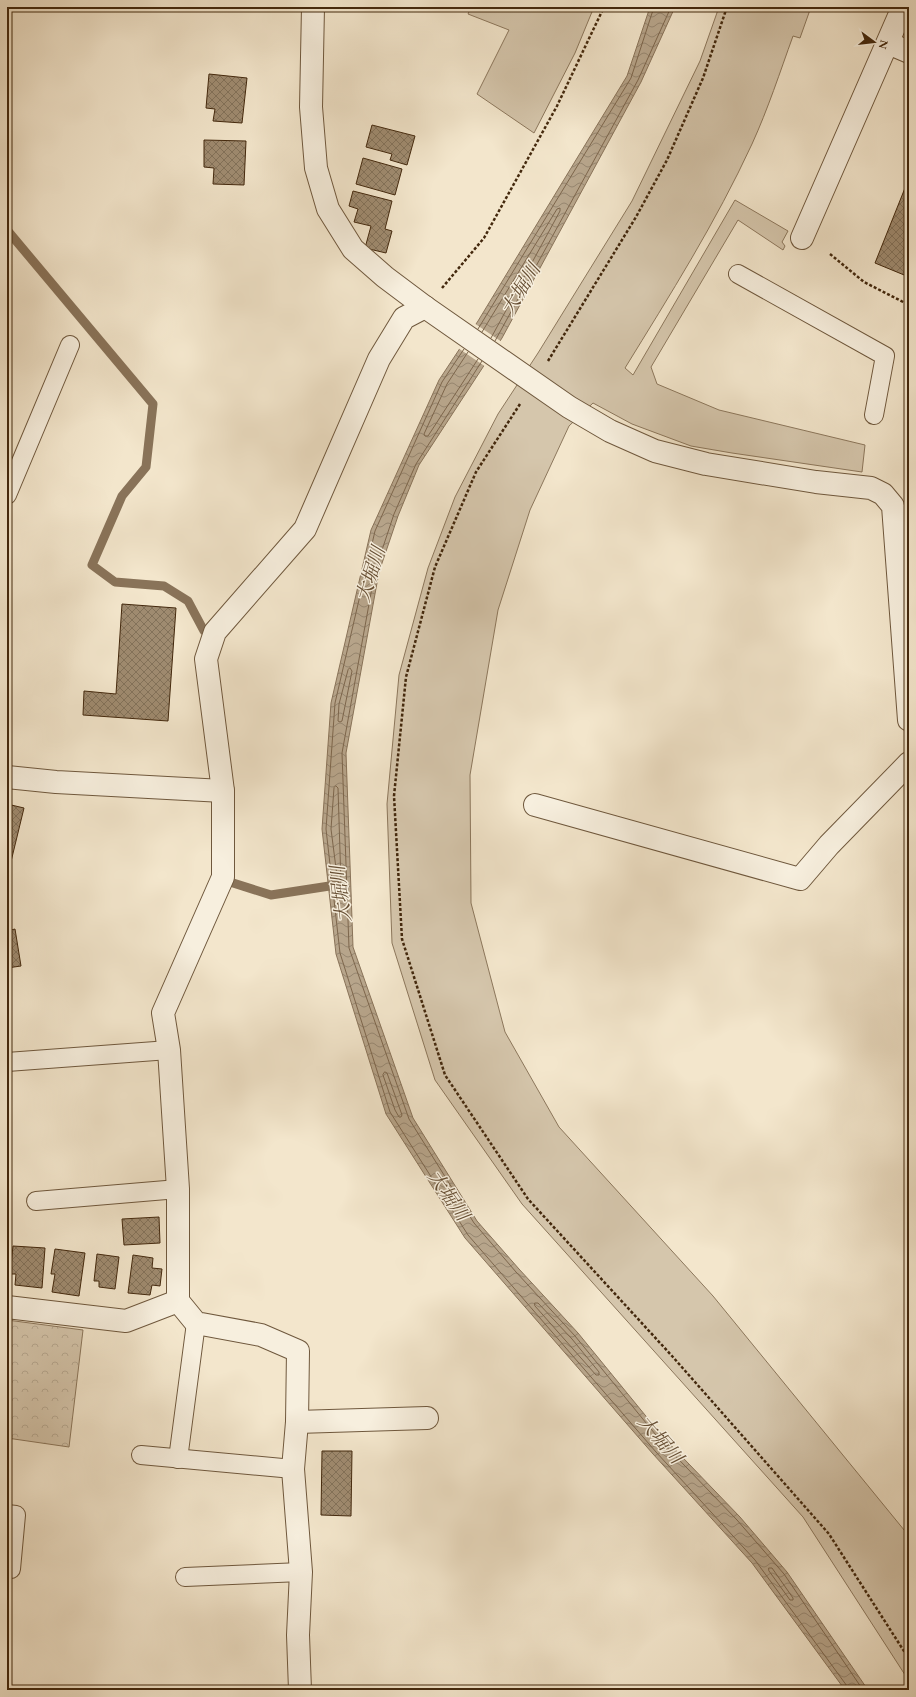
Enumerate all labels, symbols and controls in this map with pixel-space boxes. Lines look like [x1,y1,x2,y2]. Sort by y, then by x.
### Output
north arrow [854,22,894,62]
text: N [876,38,892,51]
water label: 大堀川 [495,257,547,320]
water label: 大堀川 [350,541,391,605]
water label: 大堀川 [324,862,356,924]
water label: 大堀川 [422,1165,476,1227]
water label: 大堀川 [632,1410,690,1471]

